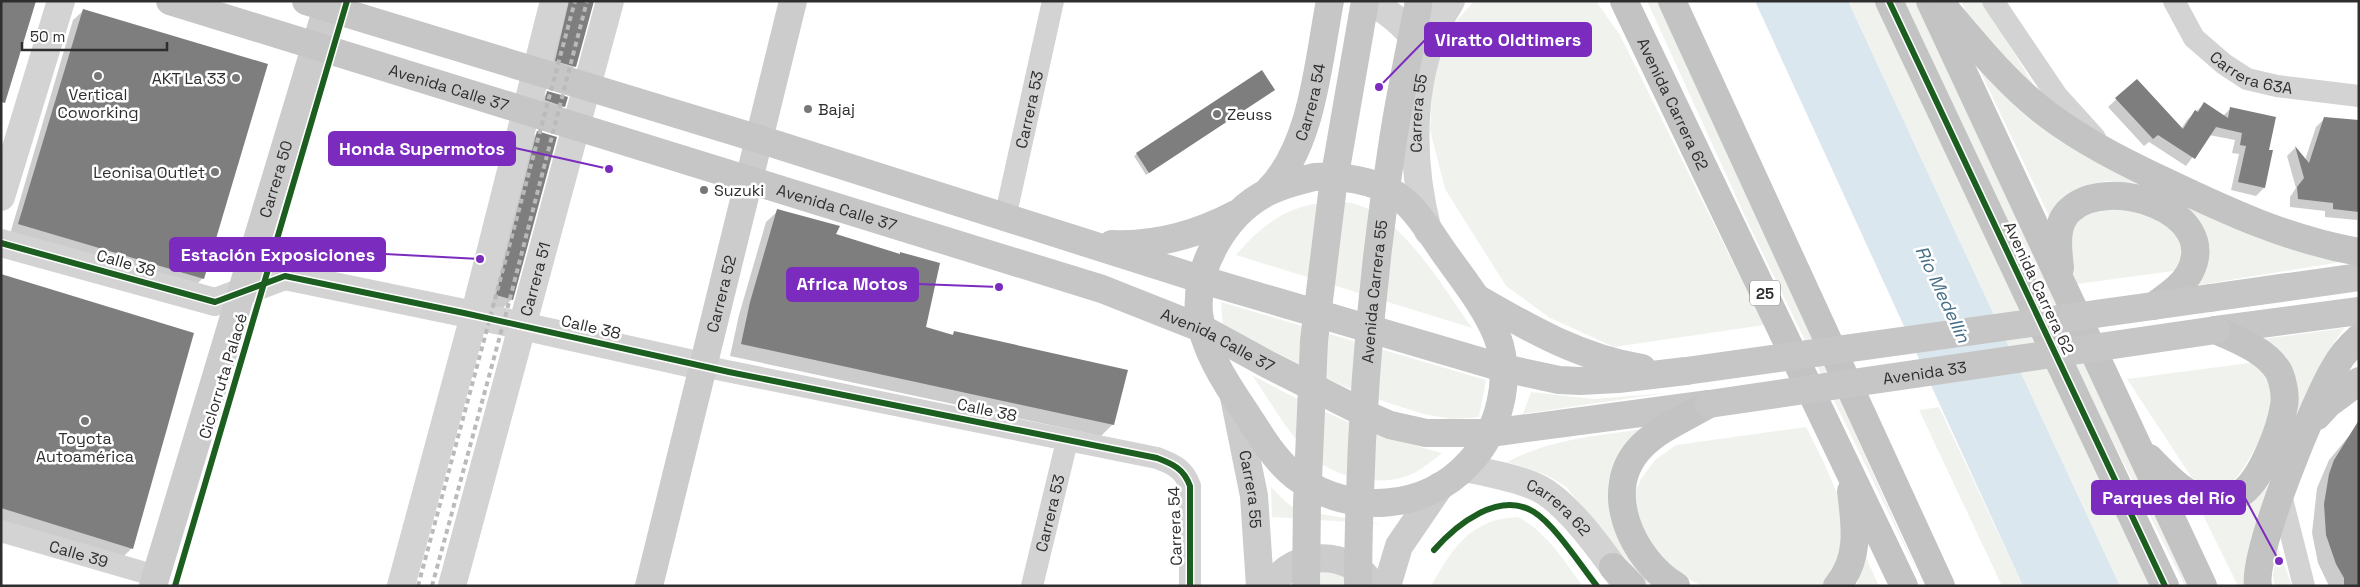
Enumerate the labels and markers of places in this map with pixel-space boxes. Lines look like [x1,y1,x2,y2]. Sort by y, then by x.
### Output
callout: Viratto Oldtimers [1425,23,1591,56]
place label: AKT La 33 [152,68,226,89]
marker: Vertical Coworking [92,70,104,82]
marker: AKT La 33 [230,72,242,84]
place label: Vertical Coworking [57,84,139,123]
place label: Bajaj [818,99,855,120]
marker: Bajaj [802,103,814,115]
place label: Zeuss [1227,104,1272,125]
marker: Zeuss [1211,108,1223,120]
callout: Honda Supermotos [329,132,515,165]
place label: Leonisa Outlet [93,162,205,183]
marker: Leonisa Outlet [209,166,221,178]
place label: Suzuki [714,180,764,201]
marker: Suzuki [698,184,710,196]
callout: Estación Exposiciones [170,238,385,271]
callout: Africa Motos [787,268,918,301]
marker: Toyota Autoamérica [79,415,91,427]
place label: Toyota Autoamérica [36,428,134,467]
callout: Parques del Río [2092,481,2245,514]

